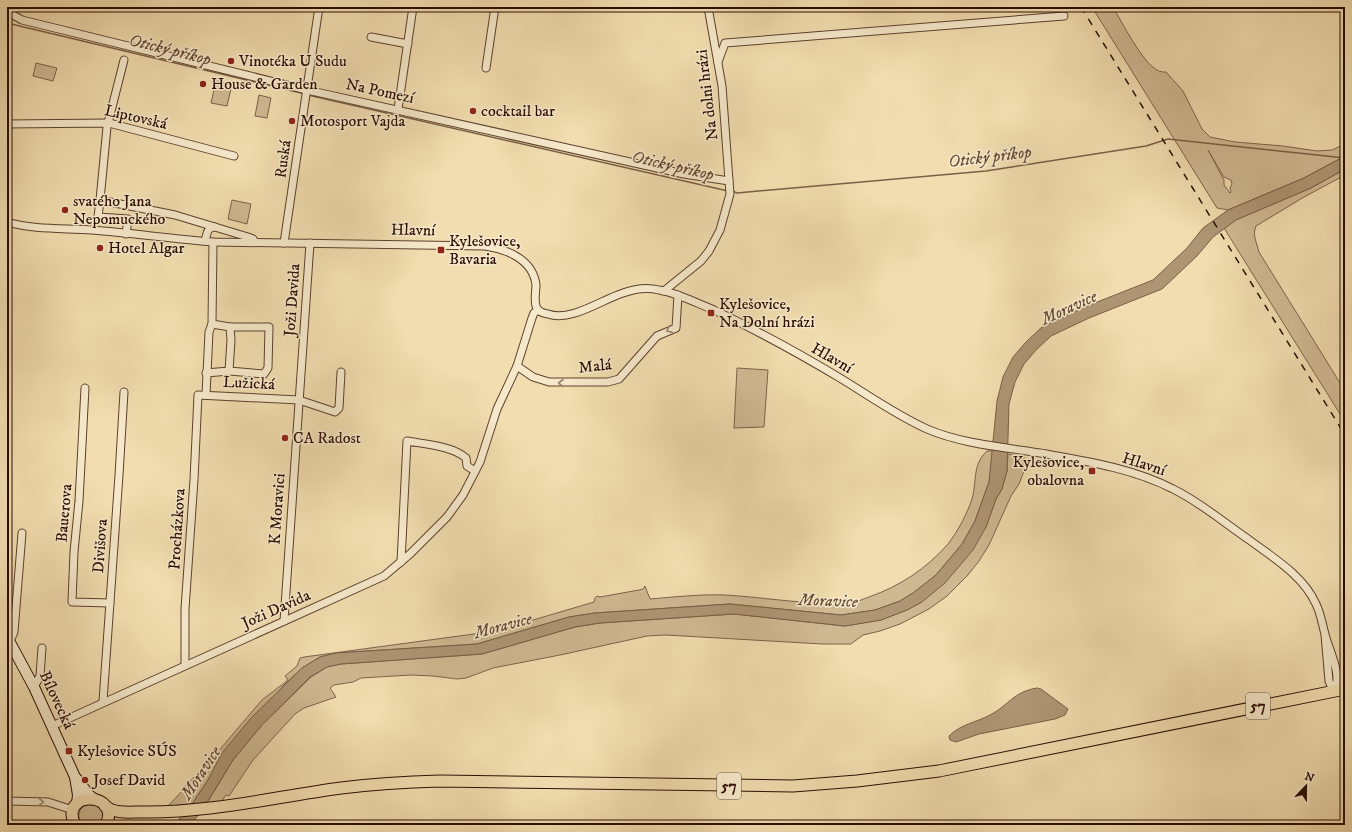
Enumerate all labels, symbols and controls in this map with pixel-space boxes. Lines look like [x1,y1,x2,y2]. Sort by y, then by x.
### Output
water label: Otický příkop [127,29,214,71]
street label: Na dolni hrázi [691,48,723,142]
place label: Vinotéka U Sudu [238,51,347,71]
marker: Vinotéka U Sudu [226,56,236,66]
place label: House & Garden [211,74,318,94]
street label: Na Pomezí [344,74,417,108]
marker: House & Garden [198,79,208,89]
street label: Liptovská [103,100,169,134]
place label: cocktail bar [481,101,555,121]
marker: cocktail bar [468,106,478,116]
place label: Motosport Vajda [300,111,405,131]
marker: Motosport Vajda [287,116,297,126]
street label: Ruská [270,138,296,179]
water label: Otický příkop [947,141,1033,173]
water label: Otický příkop [630,146,717,186]
place label: svatého Jana Nepomuckého [73,191,166,229]
marker: svatého Jana Nepomuckého [60,205,70,215]
street label: Hlavní [391,220,436,240]
place label: Kylešovice, Bavaria [449,231,520,269]
place label: Hotel Algar [108,238,185,258]
marker: Hotel Algar [95,243,105,253]
marker: Kylešovice, Bavaria [436,245,446,255]
street label: Joži Davida [279,263,305,339]
water label: Moravice [1037,285,1102,331]
place label: Kylešovice, Na Dolní hrázi [719,294,815,332]
marker: Kylešovice, Na Dolní hrázi [706,308,716,318]
one-way arrow [666,325,674,333]
street label: Hlavní [808,338,857,378]
street label: Malá [578,354,613,378]
street label: Lužická [223,372,276,394]
one-way arrow [558,379,564,387]
place label: CA Radost [293,428,361,448]
marker: CA Radost [280,433,290,443]
street label: Hlavní [1120,448,1169,481]
place label: Kylešovice, obalovna [1013,452,1084,490]
marker: Kylešovice, obalovna [1087,466,1097,476]
street label: K Moravici [265,473,289,545]
street label: Bauerova [51,483,77,543]
street label: Procházkova [164,487,190,570]
street label: Divišova [88,518,112,574]
street label: Joži Davida [237,585,314,634]
water label: Moravice [797,589,859,613]
water label: Moravice [471,607,536,645]
street label: Bílovecká [35,668,79,732]
road number: 57 [1246,693,1270,719]
place label: Kylešovice SÚS [77,741,177,761]
water label: Moravice [175,741,227,805]
marker: Kylešovice SÚS [64,746,74,756]
north arrow [1286,766,1326,806]
text: N [1303,769,1316,786]
place label: Josef David [91,770,165,790]
road number: 57 [717,773,741,799]
marker: Josef David [80,775,90,785]
one-way arrow [38,798,44,806]

